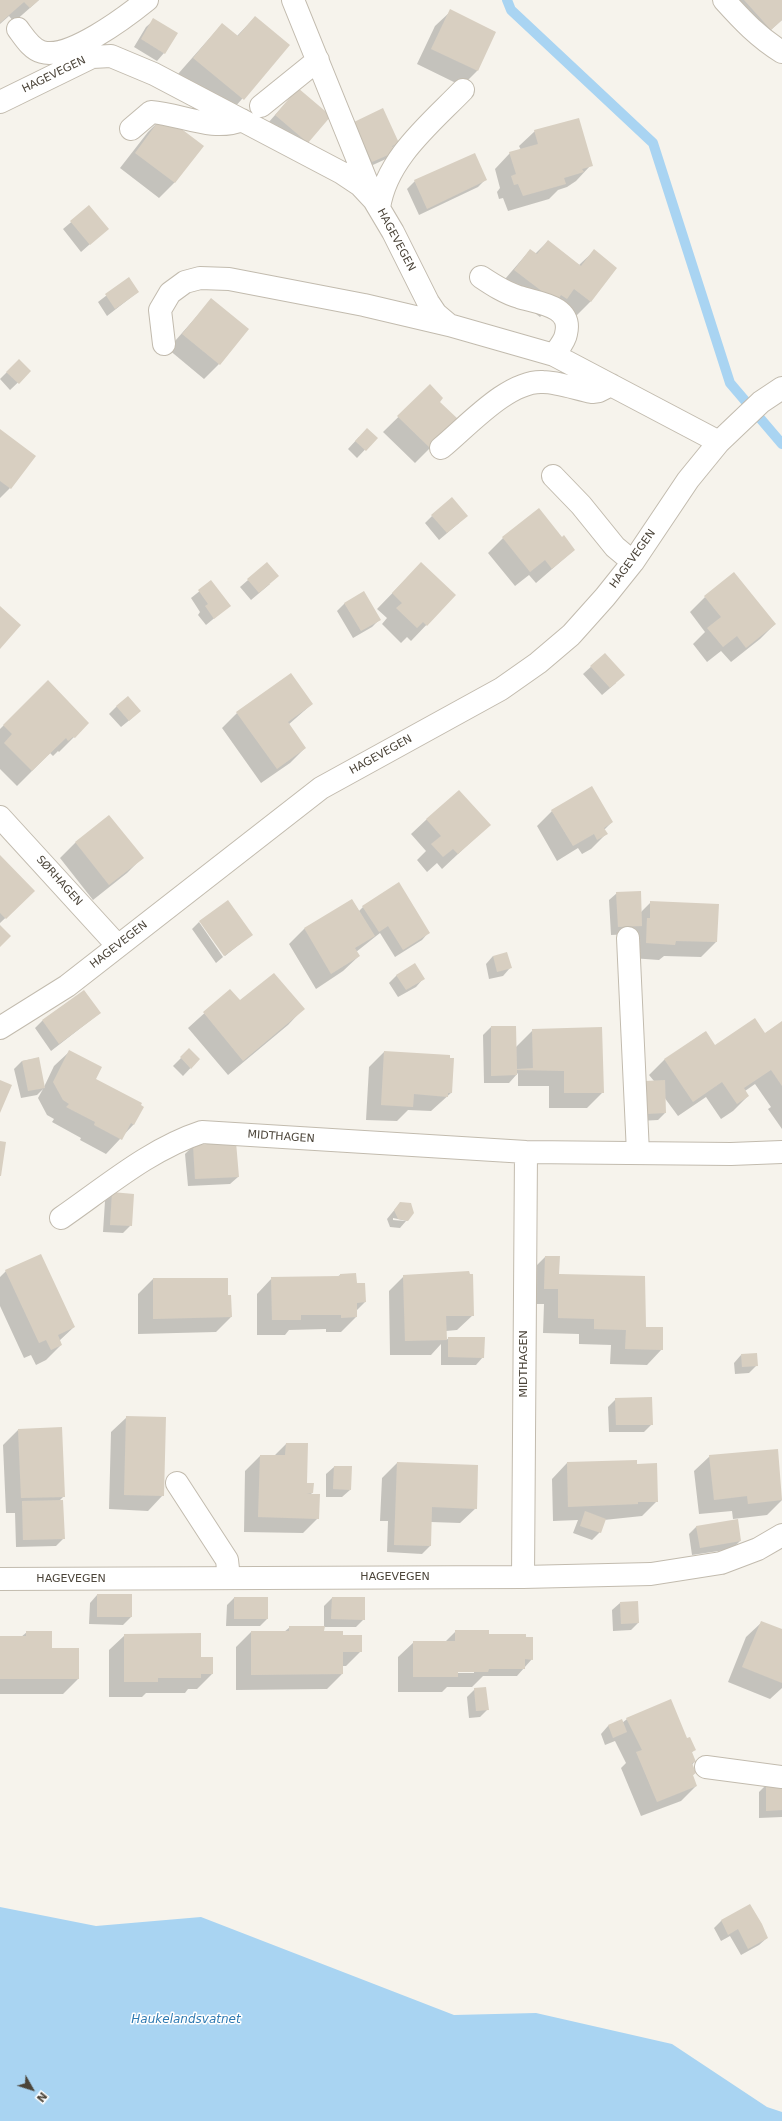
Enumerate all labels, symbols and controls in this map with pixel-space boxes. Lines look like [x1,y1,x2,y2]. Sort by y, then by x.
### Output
street label: HAGEVEGEN [20,54,88,96]
street label: HAGEVEGEN [374,206,418,274]
street label: HAGEVEGEN [607,527,659,591]
street label: HAGEVEGEN [348,732,414,778]
street label: SØRHAGEN [33,853,85,909]
street label: HAGEVEGEN [88,918,150,972]
street label: MIDTHAGEN [247,1128,315,1146]
street label: MIDTHAGEN [517,1330,531,1398]
street label: HAGEVEGEN [360,1570,430,1584]
street label: HAGEVEGEN [36,1572,106,1586]
water label: Haukelandsvatnet [131,2013,241,2027]
north arrow [12,2069,52,2109]
text: N [34,2089,50,2105]

